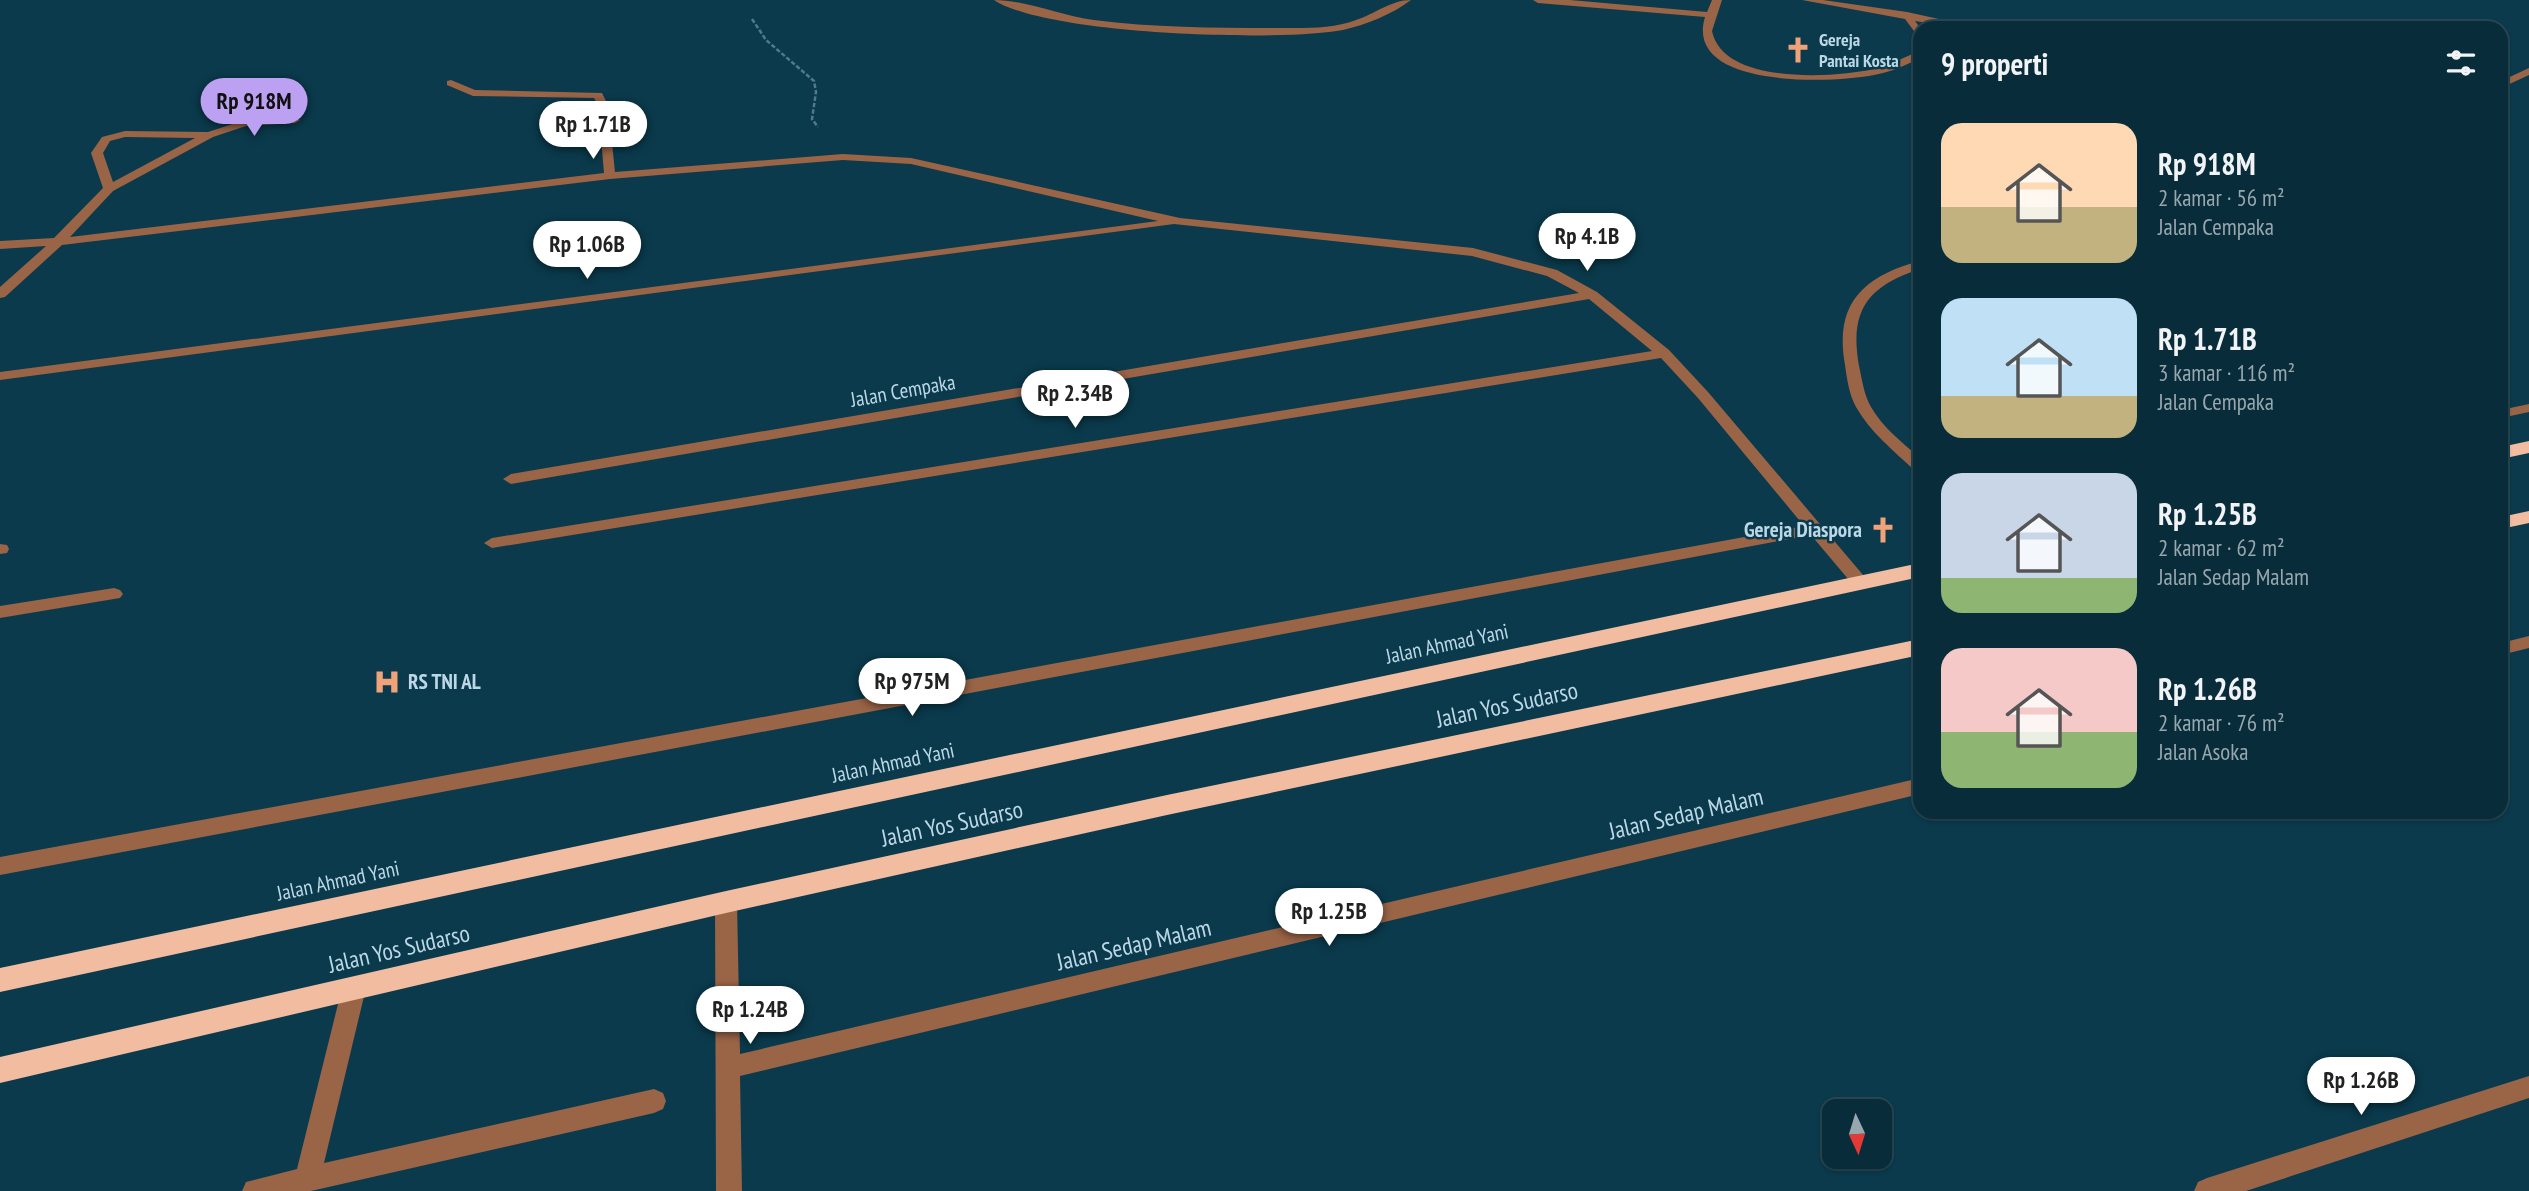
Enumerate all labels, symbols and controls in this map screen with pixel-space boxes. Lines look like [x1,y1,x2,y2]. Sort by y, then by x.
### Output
place label: Gereja Pantai Kosta [1819,28,1899,72]
church icon: Gereja Pantai Kosta [1783,35,1813,65]
text: 9 properti [1941,44,2048,83]
icon: filters [2442,44,2480,82]
pin: Rp 918M [189,78,319,138]
text: Rp 918M [217,86,291,115]
pin: Rp 1.71B [521,102,665,161]
text: Rp 1.71B [555,109,631,138]
text: Rp 918M [2158,144,2256,183]
icon: home [1997,151,2081,235]
text: 2 kamar · 56 m² [2158,183,2285,212]
text: Jalan Cempaka [2158,212,2274,241]
pin: Rp 4.1B [1522,214,1652,273]
text: Rp 4.1B [1555,221,1619,250]
pin: Rp 1.06B [515,222,659,281]
text: Rp 1.06B [549,229,625,258]
text: Rp 1.71B [2158,319,2257,358]
icon: home [1997,326,2081,410]
text: 3 kamar · 116 m² [2158,358,2295,387]
street label: Jalan Cempaka [847,368,957,413]
pin: Rp 2.34B [1003,370,1147,430]
text: Rp 2.34B [1037,378,1113,407]
text: Jalan Cempaka [2158,387,2274,416]
text: Rp 1.25B [2158,494,2257,533]
icon: home [1997,501,2081,585]
church icon: Gereja Diaspora [1868,515,1898,545]
place label: Gereja Diaspora [1744,516,1862,543]
text: 2 kamar · 62 m² [2158,533,2285,562]
text: Jalan Sedap Malam [2158,562,2309,591]
street label: Jalan Ahmad Yani [1382,617,1511,670]
pin: Rp 975M [847,658,977,718]
text: Rp 975M [875,666,949,695]
hospital icon: RS TNI AL [372,667,402,697]
place label: RS TNI AL [408,668,481,695]
text: Rp 1.26B [2158,669,2257,708]
street label: Jalan Yos Sudarso [1432,674,1581,735]
icon: home [1997,676,2081,760]
text: 2 kamar · 76 m² [2158,708,2285,737]
street label: Jalan Ahmad Yani [828,736,957,789]
text: Jalan Asoka [2158,737,2248,766]
street label: Jalan Sedap Malam [1605,781,1766,847]
street label: Jalan Yos Sudarso [877,793,1026,854]
street label: Jalan Ahmad Yani [273,854,402,907]
pin: Rp 1.25B [1257,888,1401,948]
text: Rp 1.25B [1291,896,1367,925]
street label: Jalan Sedap Malam [1053,912,1214,978]
street label: Jalan Yos Sudarso [324,917,473,980]
pin: Rp 1.24B [678,986,822,1046]
text: Rp 1.24B [712,994,788,1023]
pin: Rp 1.26B [2289,1058,2433,1117]
text: Rp 1.26B [2323,1065,2399,1094]
north arrow [1822,1099,1892,1169]
map controls [1822,1099,1892,1169]

